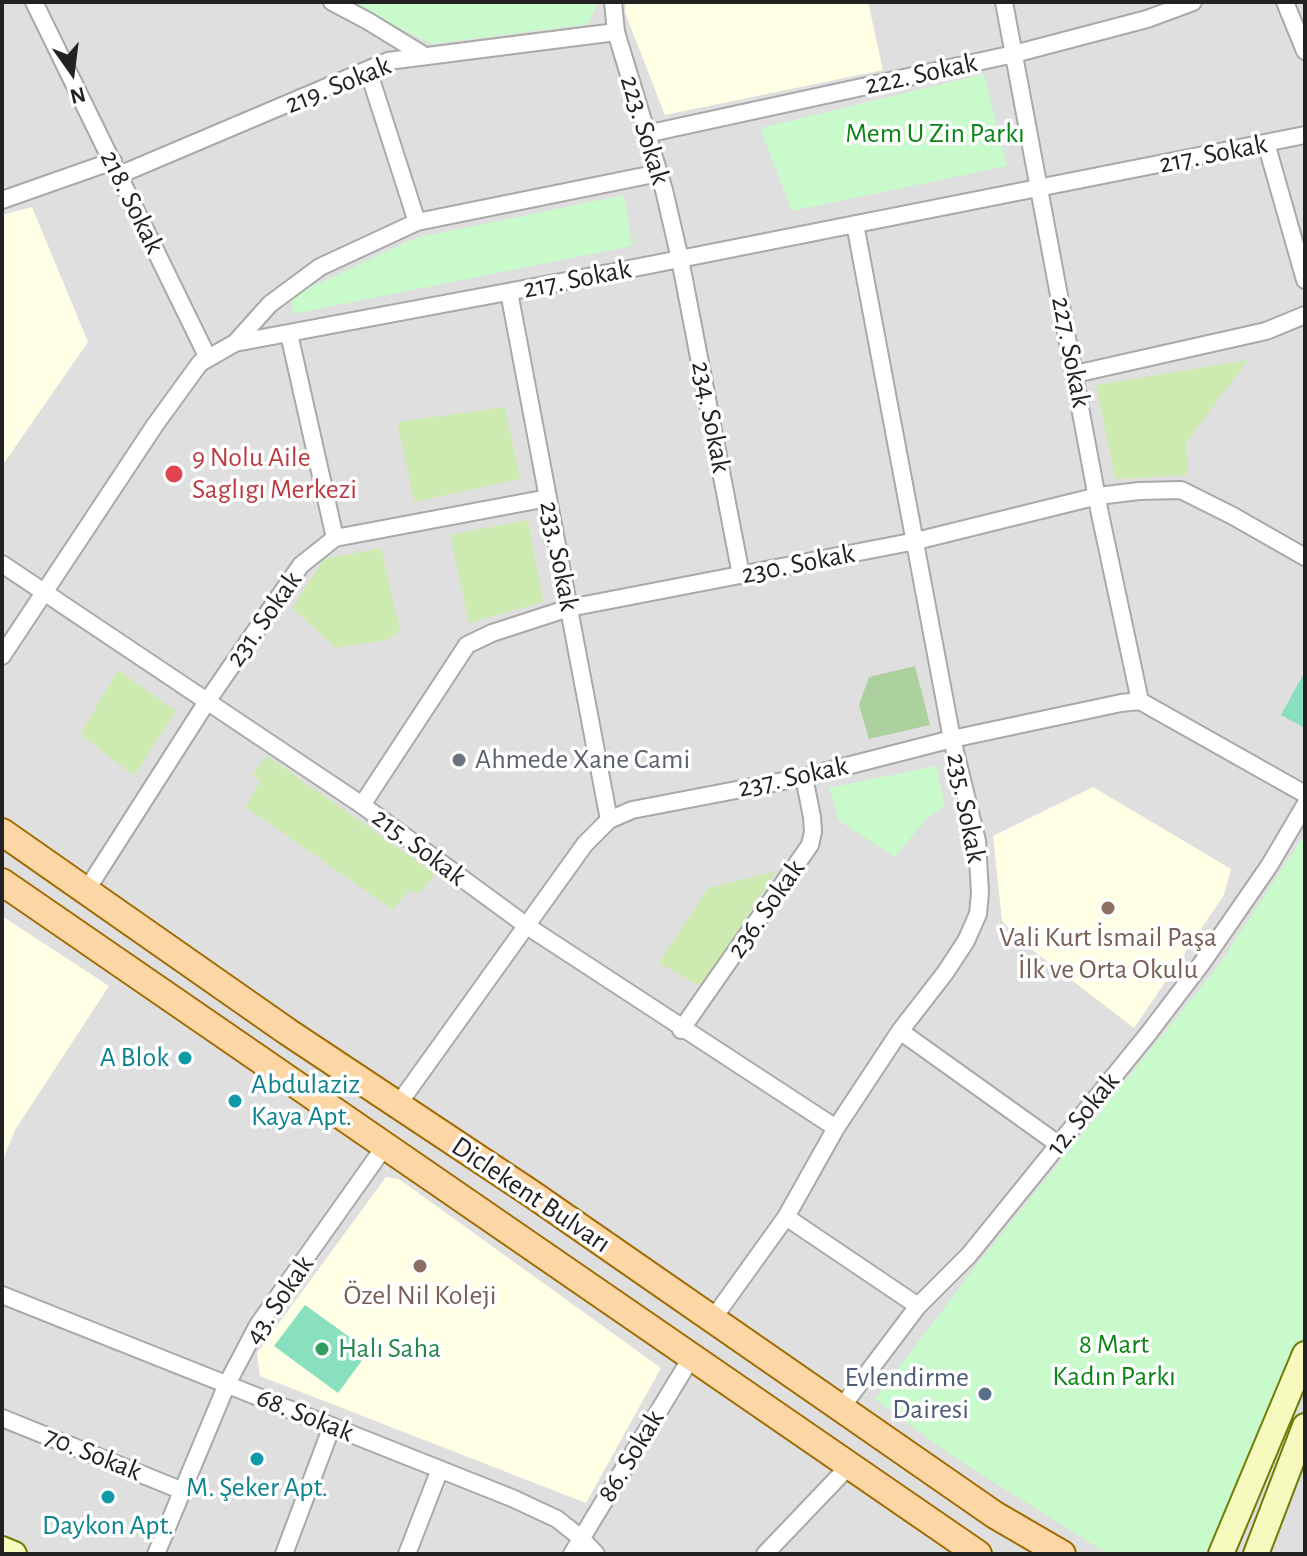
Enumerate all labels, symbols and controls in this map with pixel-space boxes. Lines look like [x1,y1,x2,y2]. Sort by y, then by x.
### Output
north arrow [32,32,112,112]
street label: 222. Sokak [862,46,980,102]
street label: 219. Sokak [280,49,396,121]
street label: 223. Sokak [613,71,677,189]
text: N [68,83,88,108]
park label: Mem U Zin Parkı [845,117,1025,151]
street label: 217. Sokak [1156,127,1270,181]
street label: 218. Sokak [93,145,171,259]
street label: 217. Sokak [520,252,634,306]
street label: 227. Sokak [1044,294,1098,410]
street label: 234. Sokak [684,358,738,476]
place label: 9 Nolu Aile Saglıgı Merkezi [192,441,357,507]
marker: 9 Nolu Aile Saglıgı Merkezi [163,463,185,485]
street label: 233. Sokak [532,498,586,614]
street label: 230. Sokak [739,537,857,591]
street label: 231. Sokak [219,565,309,673]
place label: Ahmede Xane Cami [475,743,690,777]
street label: 237. Sokak [735,749,851,805]
street label: 235. Sokak [939,750,993,866]
marker: Ahmede Xane Cami [450,751,468,769]
street label: 215. Sokak [365,801,473,893]
street label: 236. Sokak [720,853,812,965]
marker: Vali Kurt İsmail Paşa İlk ve Orta Okulu [1099,899,1117,917]
place label: Vali Kurt İsmail Paşa İlk ve Orta Okulu [999,921,1217,987]
place label: A Blok [100,1041,169,1075]
marker: A Blok [176,1049,194,1067]
street label: 12. Sokak [1039,1065,1127,1163]
place label: Abdulaziz Kaya Apt. [251,1068,360,1134]
marker: Abdulaziz Kaya Apt. [226,1092,244,1110]
street label: Diclekent Bulvarı [445,1129,617,1261]
street label: 43. Sokak [237,1249,321,1351]
marker: Özel Nil Koleji [411,1257,429,1275]
place label: Özel Nil Koleji [343,1279,497,1313]
park label: 8 Mart Kadın Parkı [1052,1328,1176,1394]
place label: Halı Saha [338,1332,441,1366]
marker: Halı Saha [313,1340,331,1358]
place label: Evlendirme Dairesi [845,1361,969,1427]
street label: 68. Sokak [252,1380,358,1450]
marker: Evlendirme Dairesi [976,1385,994,1403]
street label: 86. Sokak [590,1404,672,1508]
street label: 70. Sokak [40,1419,146,1489]
marker: M. Şeker Apt. [248,1450,266,1468]
place label: M. Şeker Apt. [186,1471,328,1505]
marker: Daykon Apt. [99,1488,117,1506]
place label: Daykon Apt. [42,1509,174,1543]

